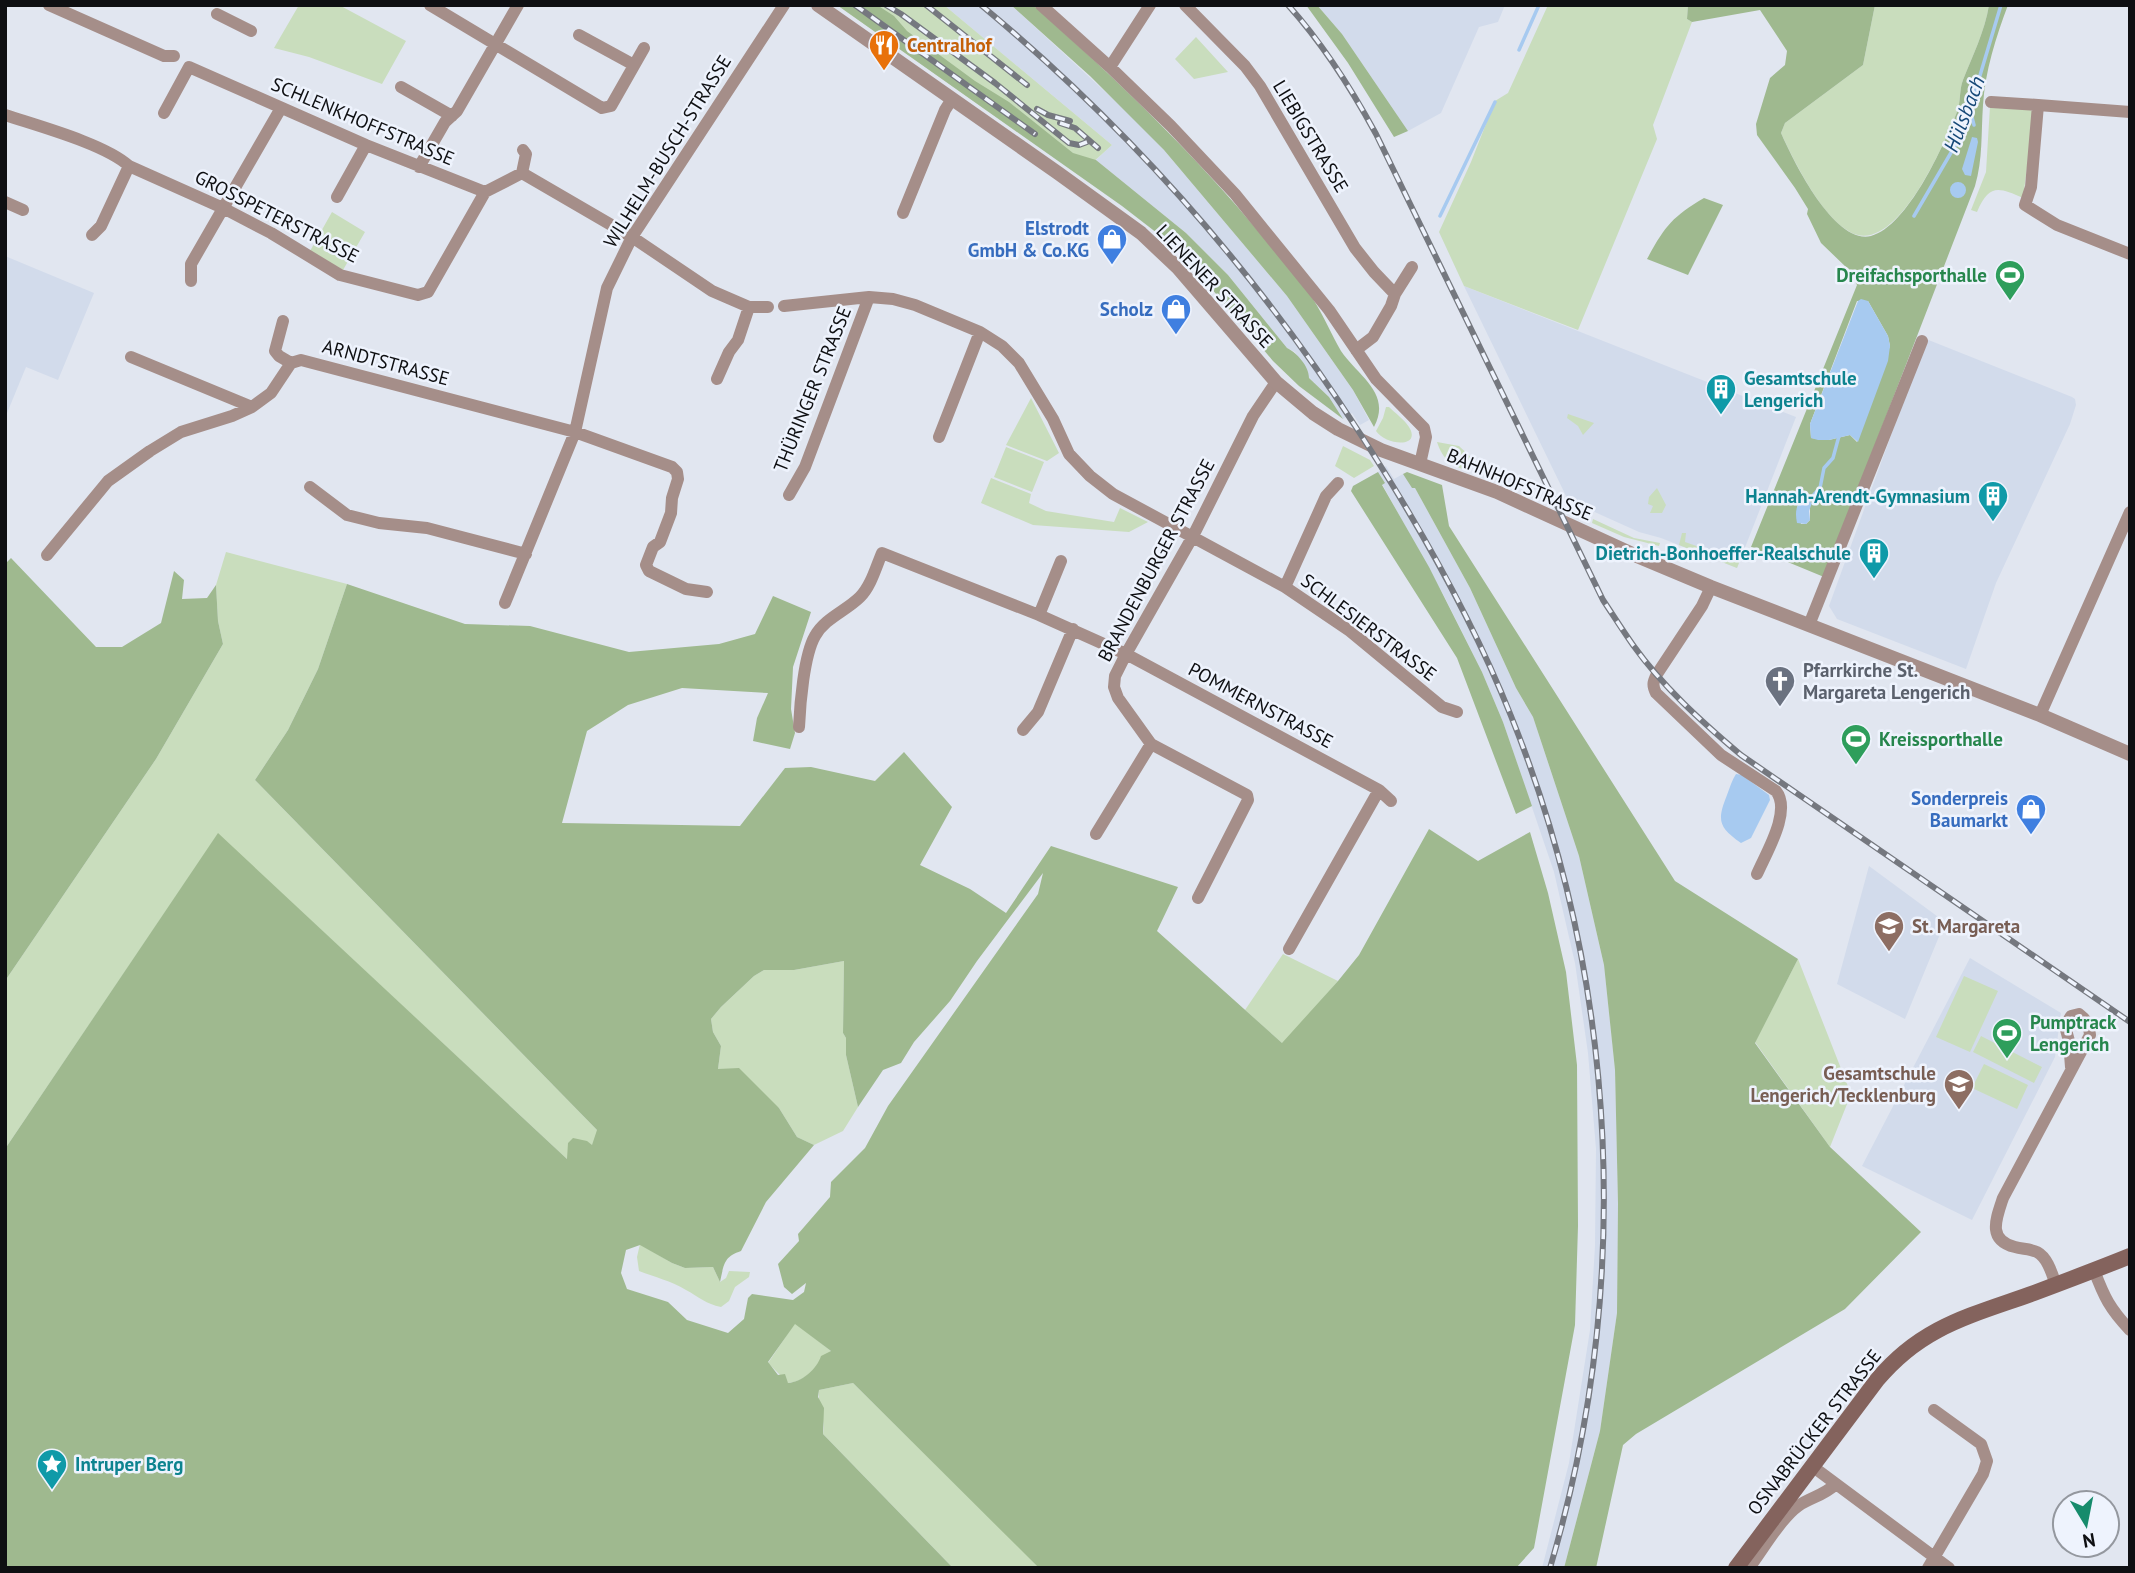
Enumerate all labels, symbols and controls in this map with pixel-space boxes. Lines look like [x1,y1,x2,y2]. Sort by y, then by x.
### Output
restaurant icon: Centralhof [867,28,901,72]
place label: Centralhof [907,33,994,57]
street label: WILHELM-BUSCH-STRASSE [598,50,736,252]
street label: SCHLENKHOFFSTRASSE [268,72,458,170]
water label: Hülsbach [1937,72,1991,156]
street label: LIEBIGSTRASSE [1268,76,1354,196]
street label: GROSSPETERSTRASSE [191,164,363,268]
place label: Elstrodt GmbH & Co.KG [968,216,1089,262]
street label: LIENENER STRASSE [1151,219,1279,353]
shop icon: Elstrodt GmbH & Co.KG [1095,222,1129,266]
sports icon: Dreifachsporthalle [1993,258,2027,302]
place label: Dreifachsporthalle [1836,263,1987,287]
shop icon: Scholz [1159,292,1193,336]
place label: Scholz [1100,297,1153,321]
street label: THÜRINGER STRASSE [768,303,856,475]
street label: ARNDTSTRASSE [320,334,452,390]
place label: Gesamtschule Lengerich [1744,366,1857,412]
building icon: Gesamtschule Lengerich [1704,372,1738,416]
street label: BAHNHOFSTRASSE [1443,442,1597,526]
street label: BRANDENBURGER STRASSE [1092,454,1220,666]
building icon: Hannah-Arendt-Gymnasium [1976,479,2010,523]
place label: Hannah-Arendt-Gymnasium [1745,484,1970,508]
building icon: Dietrich-Bonhoeffer-Realschule [1857,536,1891,580]
place label: Dietrich-Bonhoeffer-Realschule [1596,541,1851,565]
street label: SCHLESIERSTRASSE [1296,568,1442,686]
street label: POMMERNSTRASSE [1184,657,1338,753]
place label: Pfarrkirche St. Margareta Lengerich [1803,658,1970,704]
church icon: Pfarrkirche St. Margareta Lengerich [1763,664,1797,708]
sports icon: Kreissporthalle [1839,722,1873,766]
place label: Kreissporthalle [1879,727,2003,751]
place label: Sonderpreis Baumarkt [1911,786,2008,832]
shop icon: Sonderpreis Baumarkt [2014,792,2048,836]
school or university icon: St. Margareta [1872,909,1906,953]
place label: St. Margareta [1912,914,2020,938]
place label: Pumptrack Lengerich [2030,1010,2117,1056]
sports icon: Pumptrack Lengerich [1990,1016,2024,1060]
place label: Gesamtschule Lengerich/Tecklenburg [1751,1061,1936,1107]
school or university icon: Gesamtschule Lengerich/Tecklenburg [1942,1067,1976,1111]
street label: OSNABRÜCKER STRASSE [1742,1344,1886,1520]
place icon: Intruper Berg [35,1447,69,1491]
place label: Intruper Berg [75,1452,183,1476]
north arrow [2051,1489,2121,1559]
text: N [2081,1528,2097,1554]

